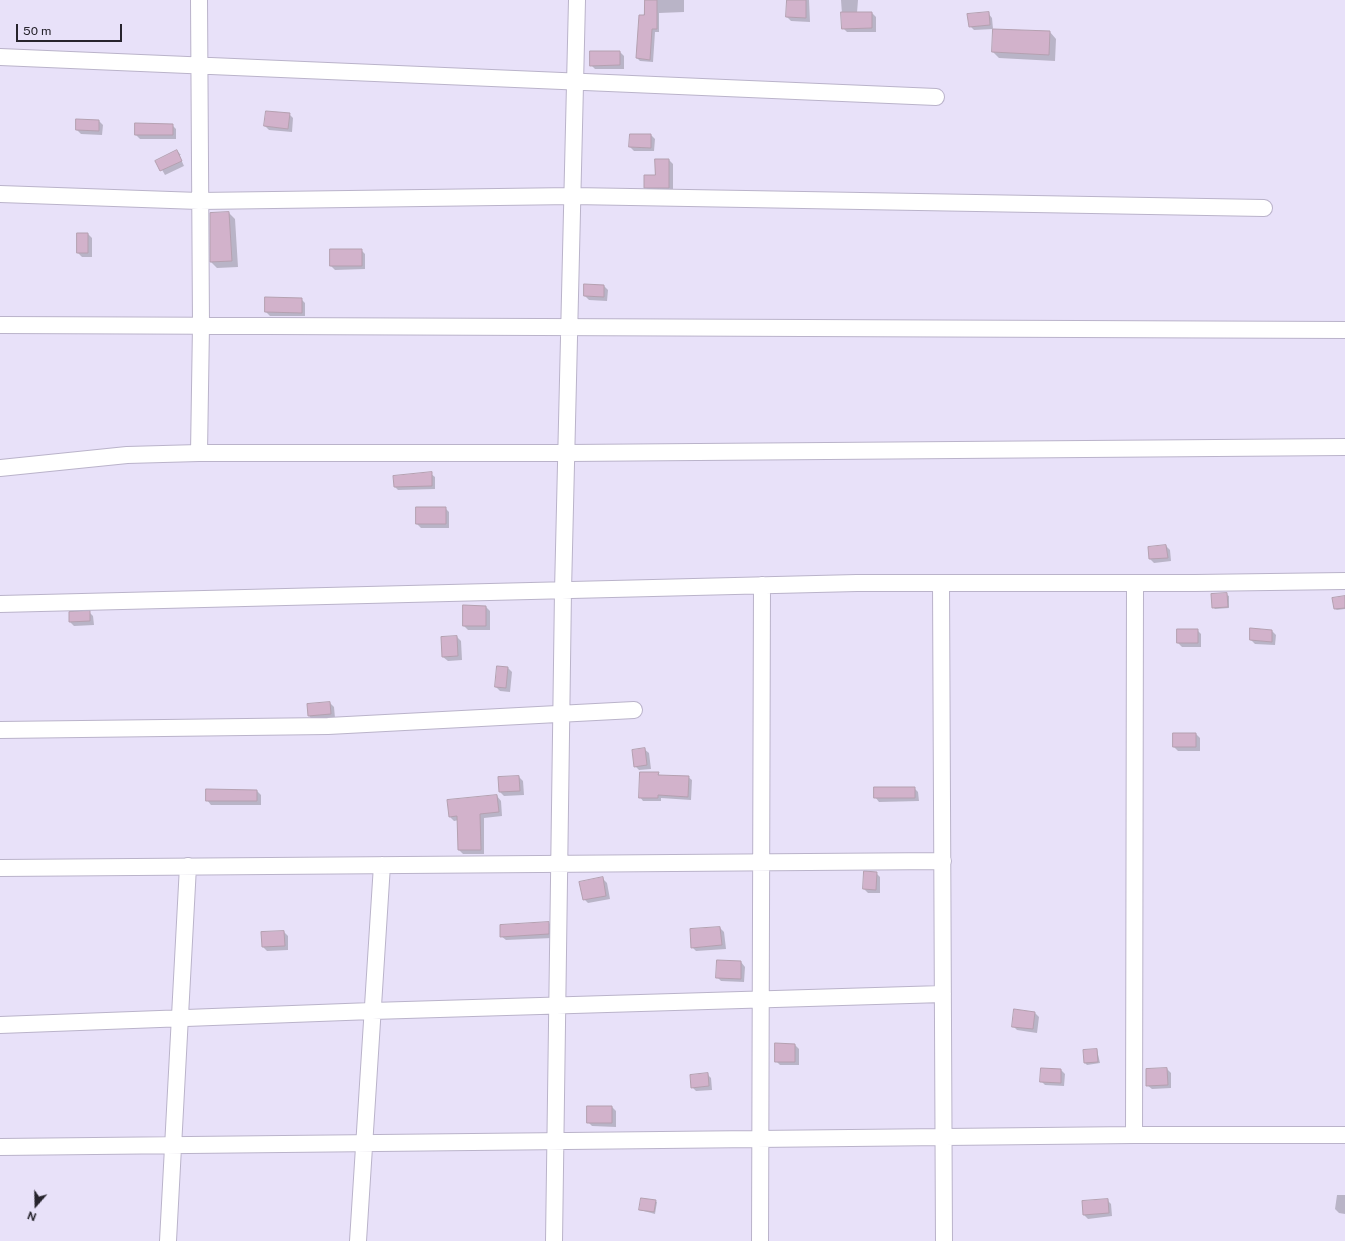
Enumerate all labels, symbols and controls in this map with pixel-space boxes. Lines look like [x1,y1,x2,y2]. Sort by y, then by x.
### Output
scale bar [18,16,124,42]
text: 50 m [23,24,51,38]
north arrow [16,1185,56,1225]
text: N [26,1209,38,1223]

